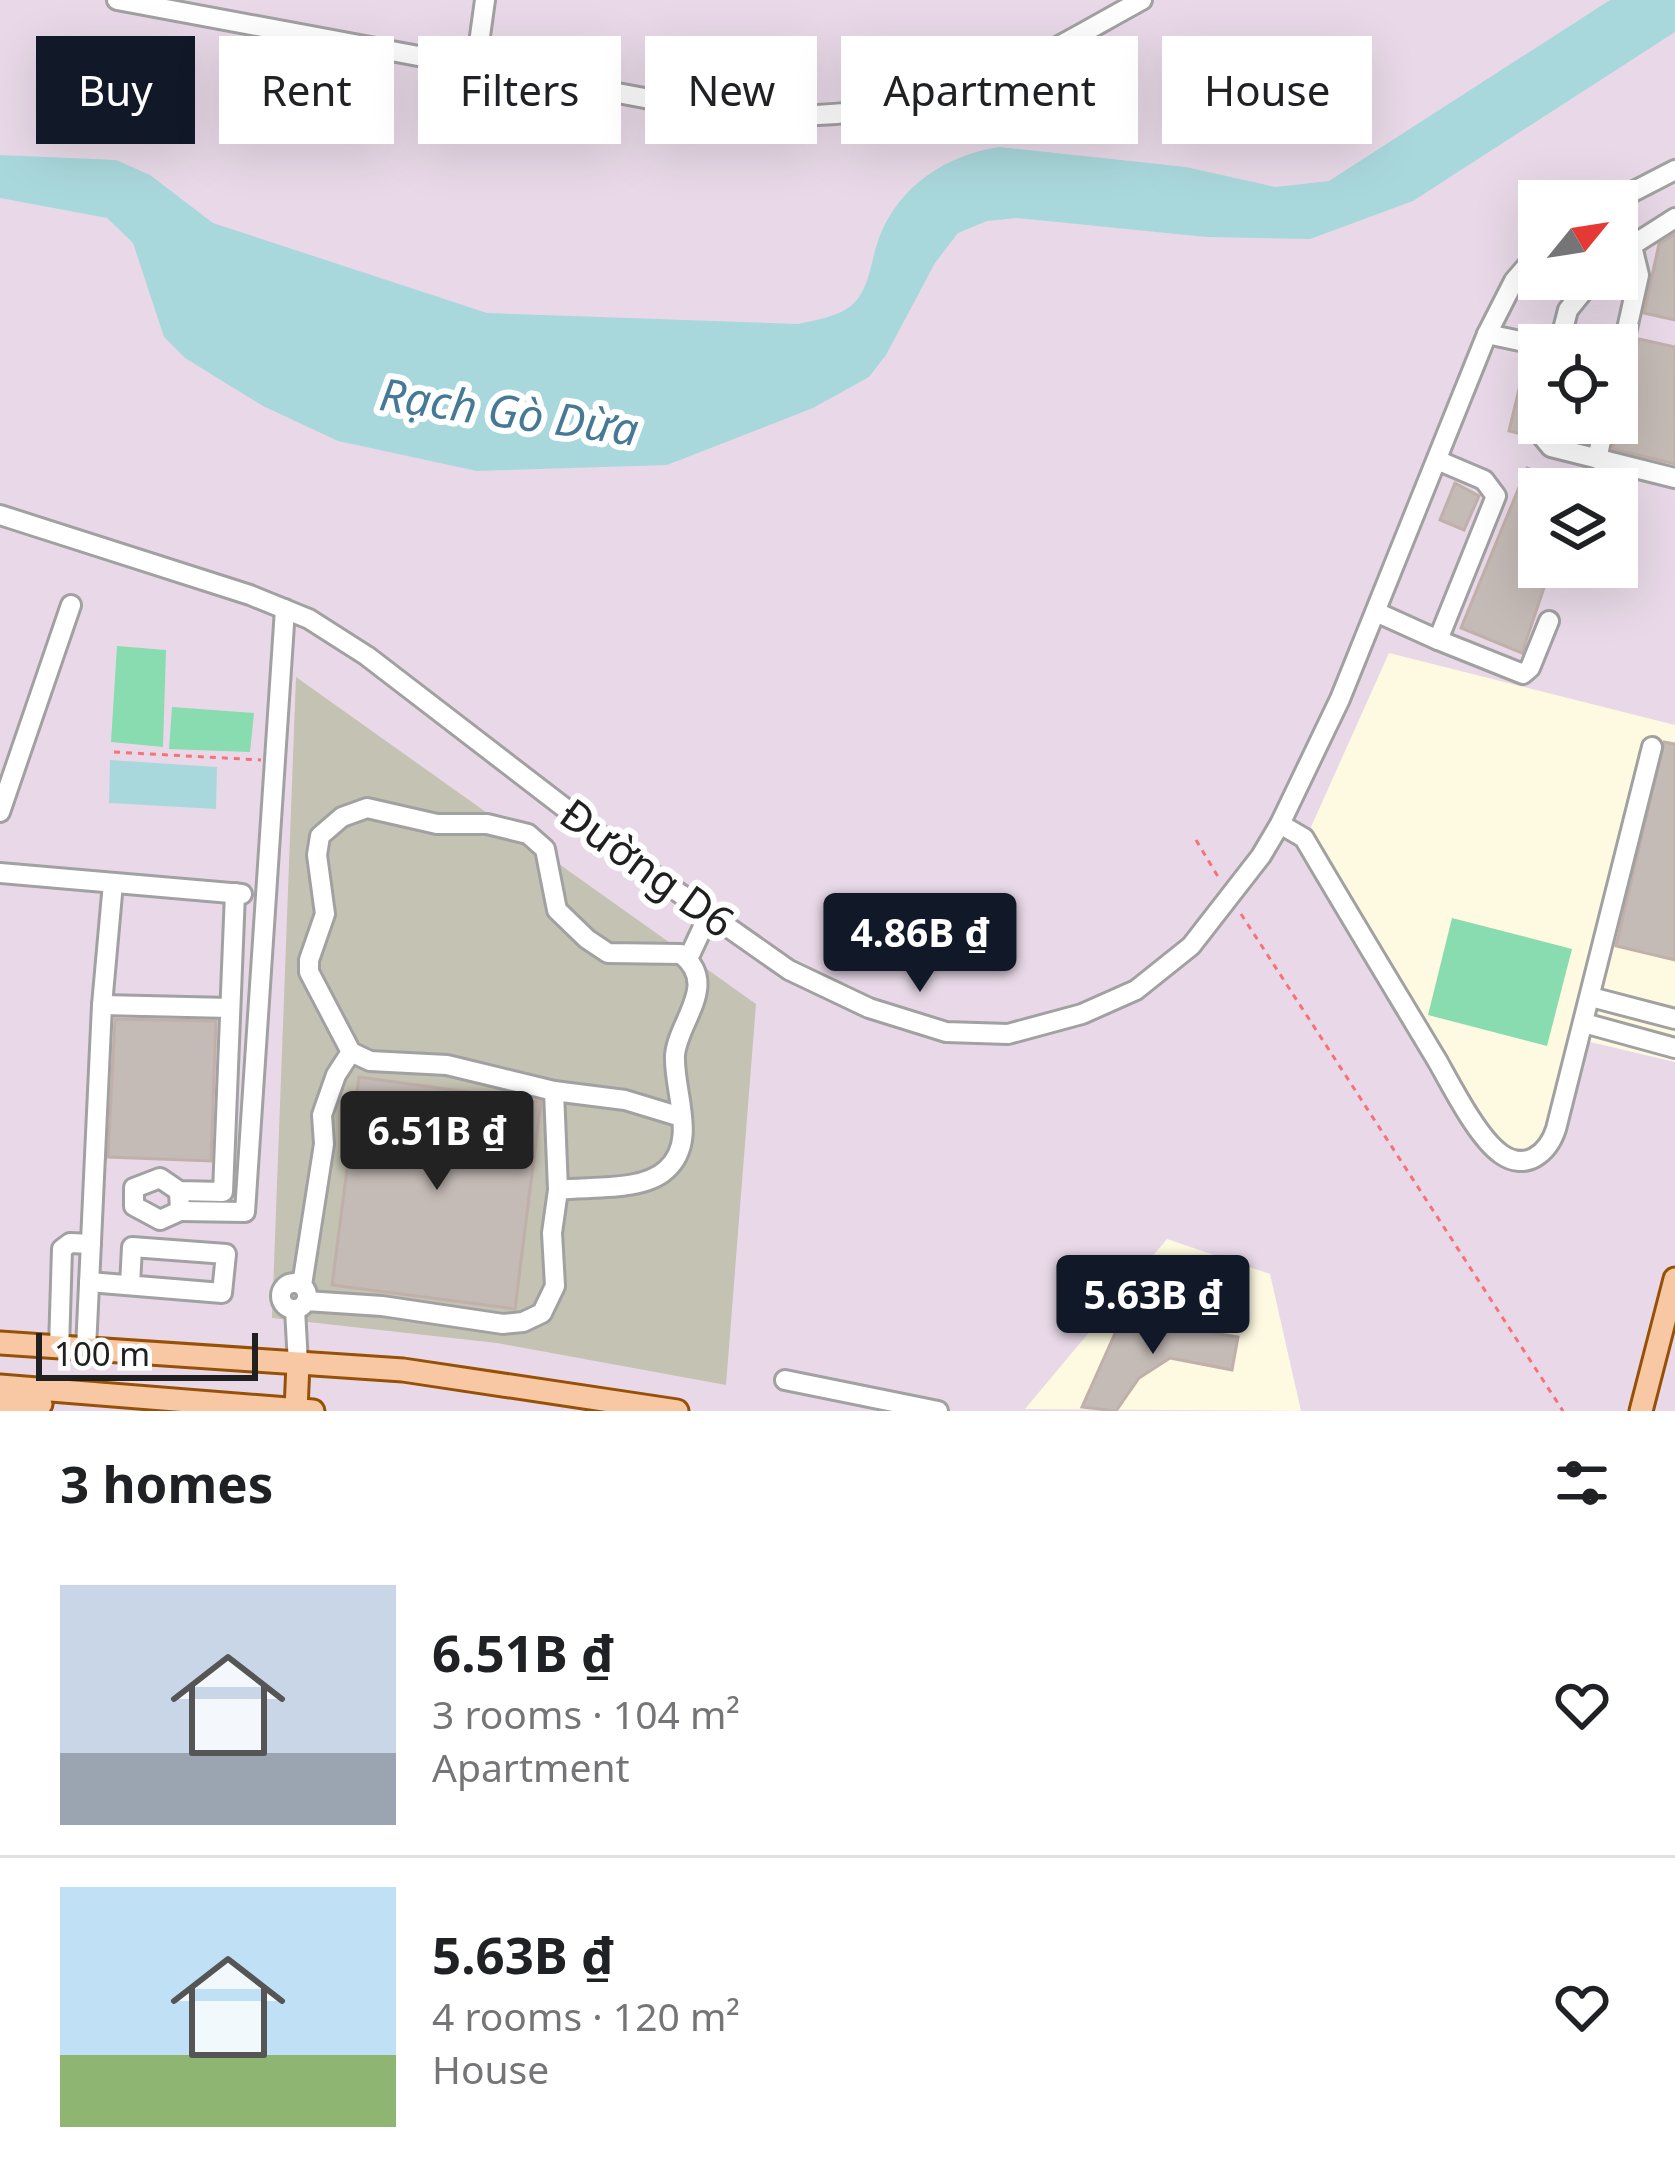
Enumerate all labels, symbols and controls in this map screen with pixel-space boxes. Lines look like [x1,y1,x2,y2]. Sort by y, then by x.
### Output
chip: Buy [36,36,195,144]
chip: Rent [219,36,394,144]
chip: Filters [418,36,621,144]
chip: New [645,36,817,144]
chip: Apartment [841,36,1138,144]
chip: House [1162,36,1372,144]
north arrow [1518,180,1638,300]
map controls [1518,180,1638,588]
button: locate [1518,324,1638,444]
water label: Rạch Gò Dừa [376,362,643,459]
button: layers [1518,468,1638,588]
street label: Đường D6 [549,784,746,949]
pin: 4.86B ₫ [809,893,1031,995]
text: 4.86B ₫ [850,905,990,958]
pin: 6.51B ₫ [326,1091,548,1193]
text: 6.51B ₫ [367,1103,507,1156]
pin: 5.63B ₫ [1042,1255,1264,1357]
text: 5.63B ₫ [1083,1267,1223,1320]
scale bar [36,1327,258,1380]
text: 100 m [54,1331,150,1376]
text: 3 homes [60,1448,273,1518]
icon: filters [1549,1450,1615,1516]
text: 6.51B ₫ [432,1617,614,1687]
icon: home [156,1633,300,1777]
icon: heart [1549,1672,1615,1738]
text: 3 rooms · 104 m² [432,1687,740,1740]
text: Apartment [432,1740,630,1793]
text: 5.63B ₫ [432,1919,614,1989]
icon: home [156,1935,300,2079]
icon: heart [1549,1974,1615,2040]
text: 4 rooms · 120 m² [432,1989,740,2042]
text: House [432,2042,549,2095]

